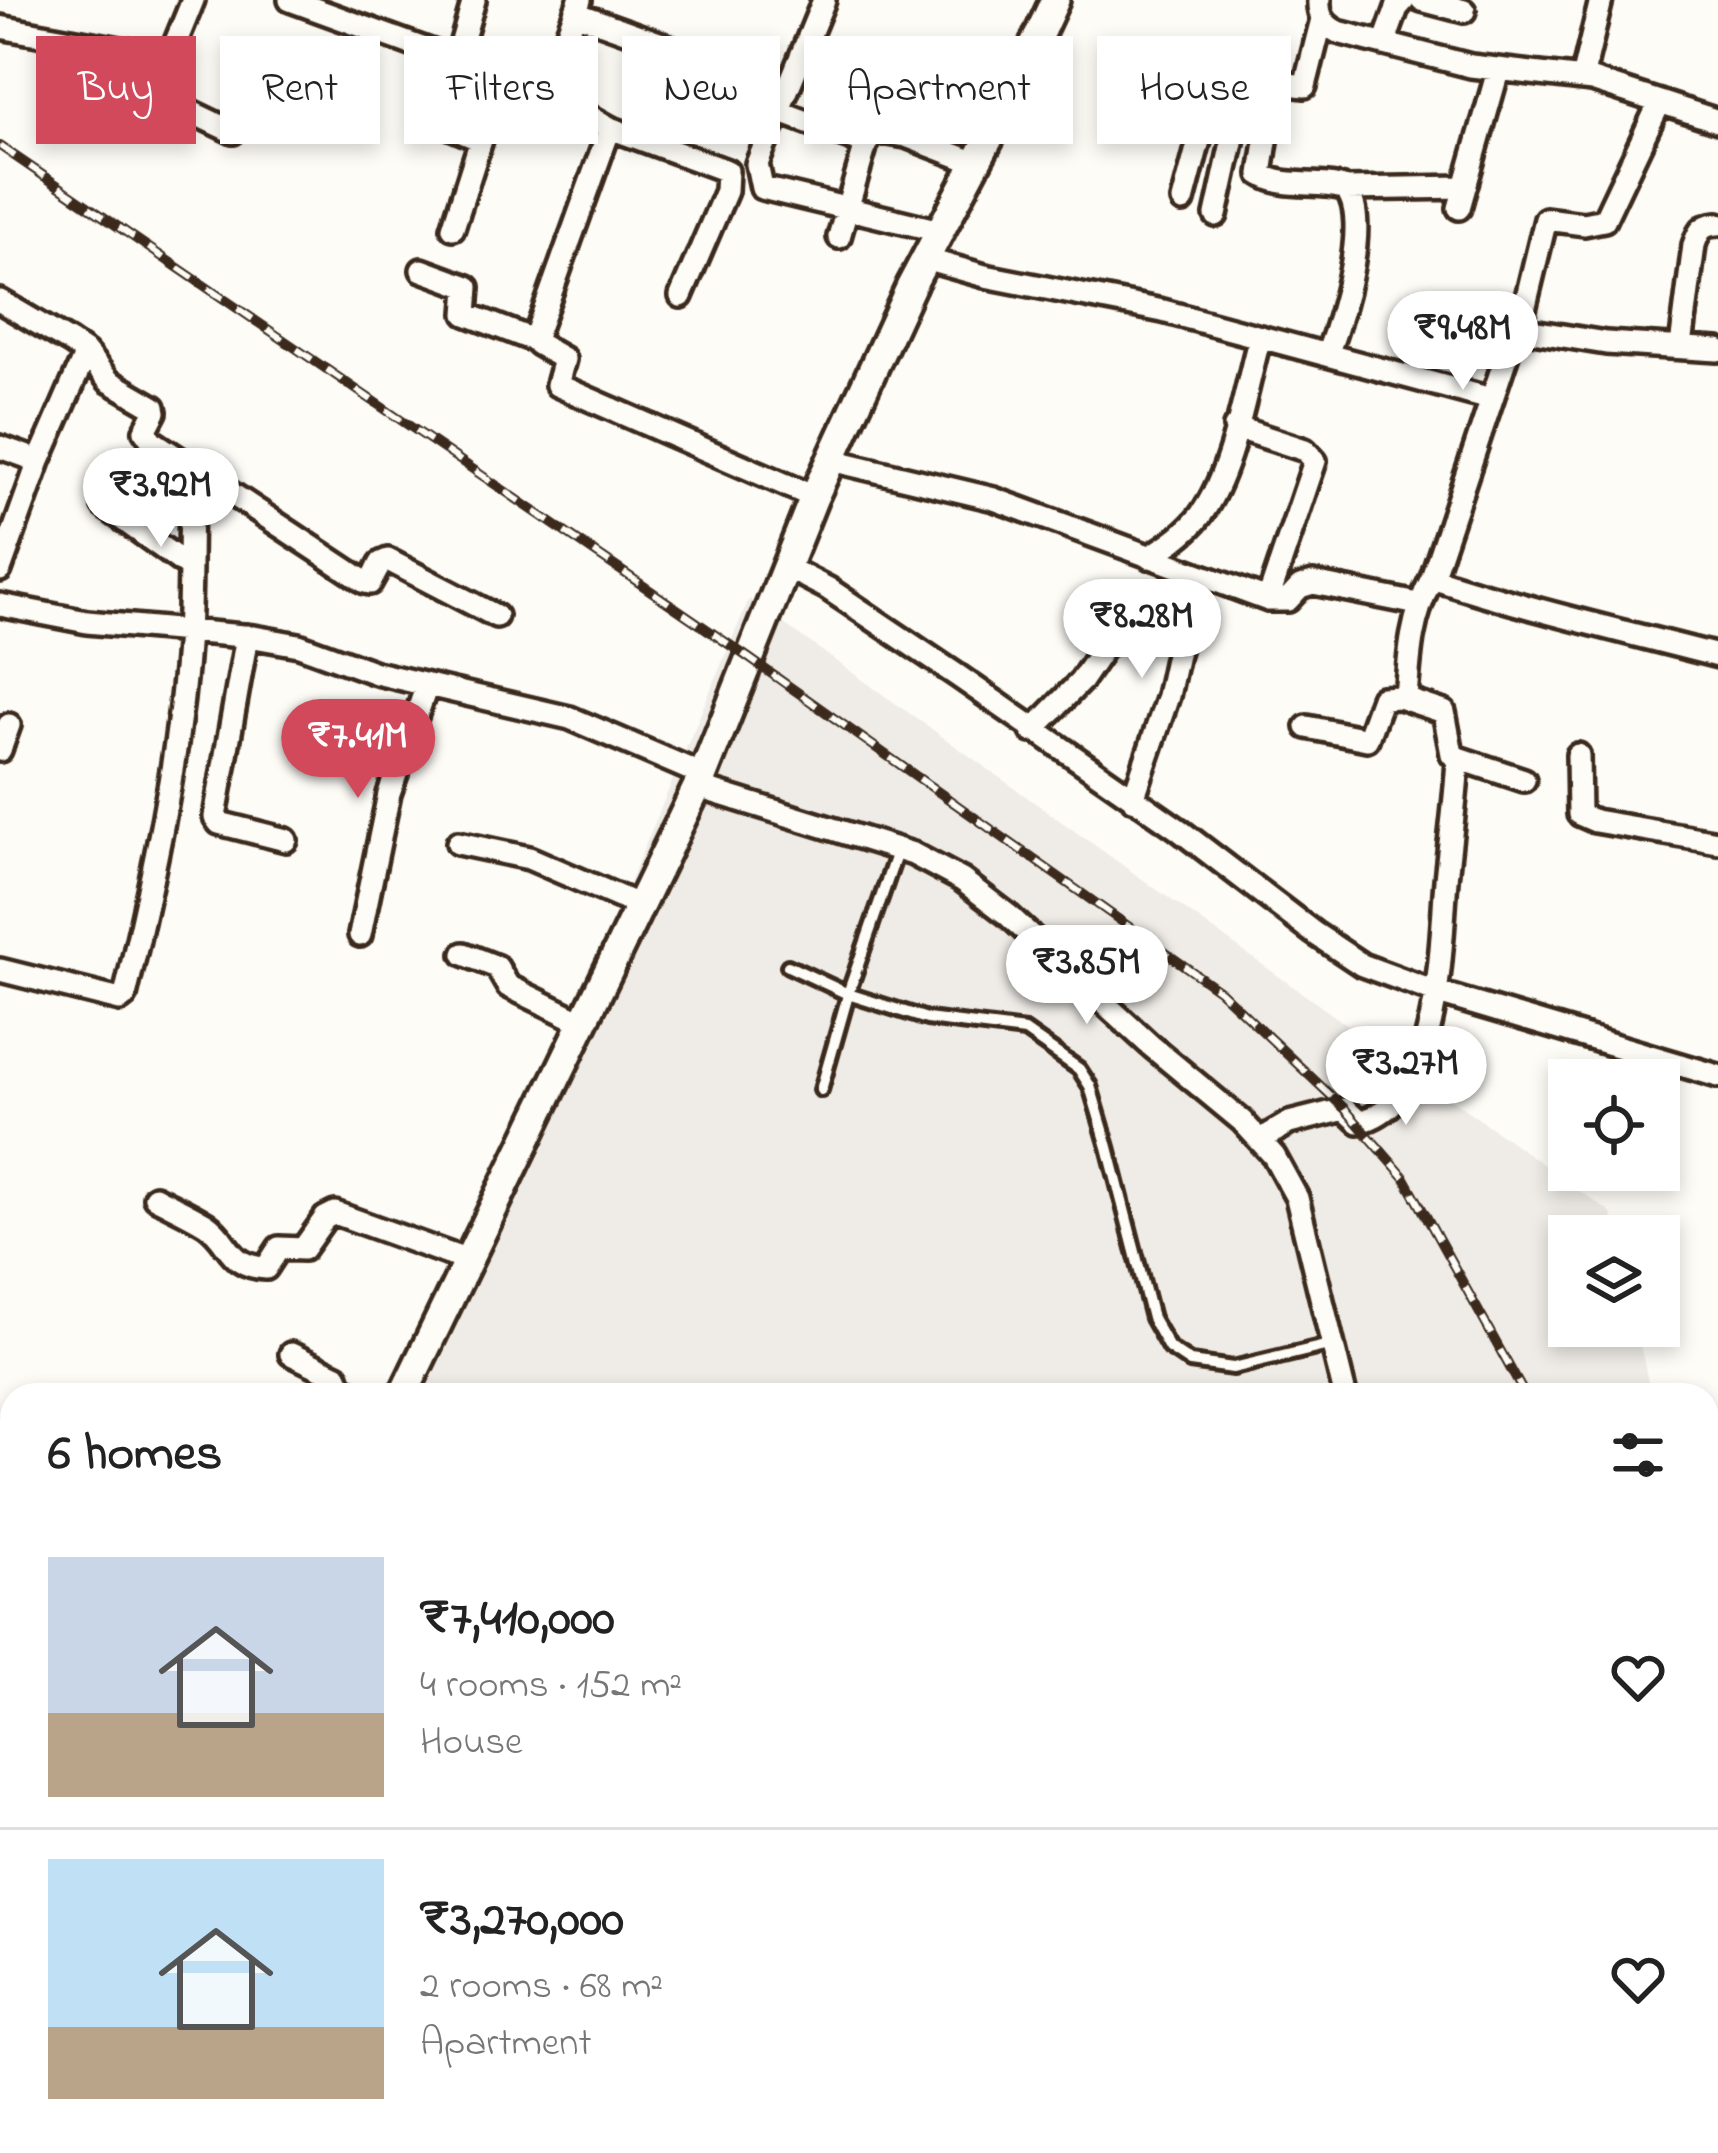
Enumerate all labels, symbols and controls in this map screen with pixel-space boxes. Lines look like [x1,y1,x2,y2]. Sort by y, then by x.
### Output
chip: Buy [36,36,196,144]
chip: Rent [220,36,380,144]
chip: Filters [404,36,598,144]
chip: New [622,36,780,144]
chip: Apartment [804,36,1073,144]
chip: House [1097,36,1291,144]
pin: ₹9.48M [1365,291,1561,393]
text: ₹9.48M [1414,301,1512,358]
pin: ₹3.92M [63,448,259,550]
text: ₹3.92M [110,458,212,515]
pin: ₹8.28M [1044,579,1240,681]
text: ₹8.28M [1090,589,1194,646]
pin: ₹7.41M [260,699,456,801]
text: ₹7.41M [308,709,408,766]
pin: ₹3.85M [989,925,1185,1027]
text: ₹3.85M [1033,935,1141,992]
pin: ₹3.27M [1308,1026,1504,1128]
text: ₹3.27M [1353,1036,1459,1093]
map controls [1548,1059,1680,1347]
button: locate [1548,1059,1680,1191]
button: layers [1548,1215,1680,1347]
text: 6 homes [48,1418,222,1493]
icon: filters [1605,1422,1671,1488]
text: ₹7,410,000 [420,1583,615,1658]
icon: home [144,1605,288,1749]
icon: heart [1605,1644,1671,1710]
text: 4 rooms · 152 m² [420,1658,682,1715]
text: House [420,1715,522,1772]
text: ₹3,270,000 [420,1884,624,1959]
icon: home [144,1907,288,2051]
icon: heart [1605,1946,1671,2012]
text: 2 rooms · 68 m² [420,1959,663,2016]
text: Apartment [420,2016,592,2073]

